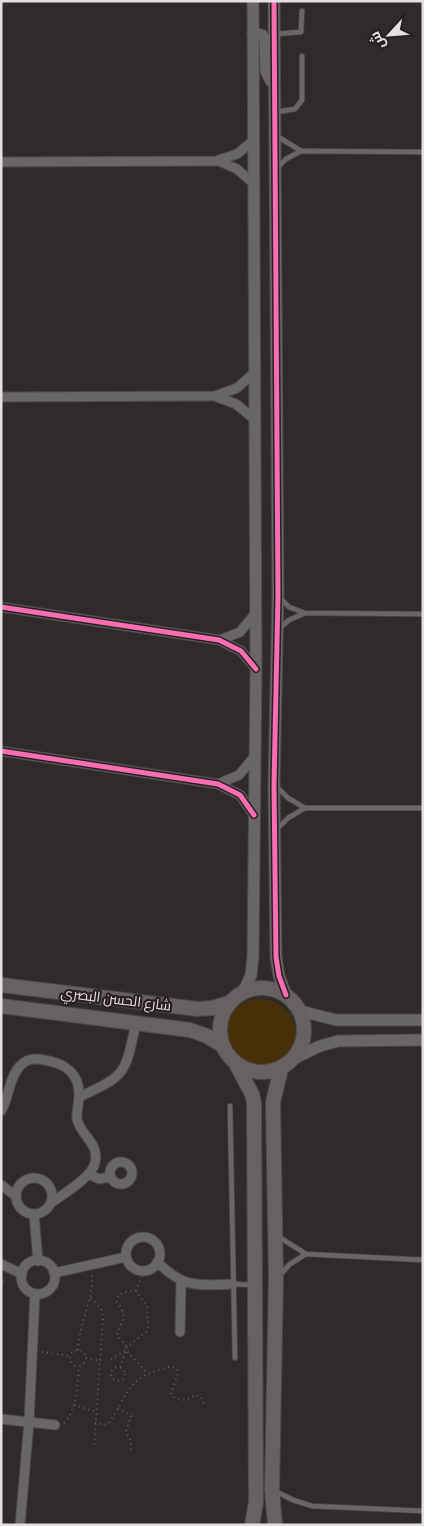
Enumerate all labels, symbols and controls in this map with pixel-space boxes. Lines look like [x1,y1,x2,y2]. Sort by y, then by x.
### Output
north arrow [364,10,414,60]
text: ش [365,29,389,53]
street label: شارع الحسن البصري [59,983,172,1018]

